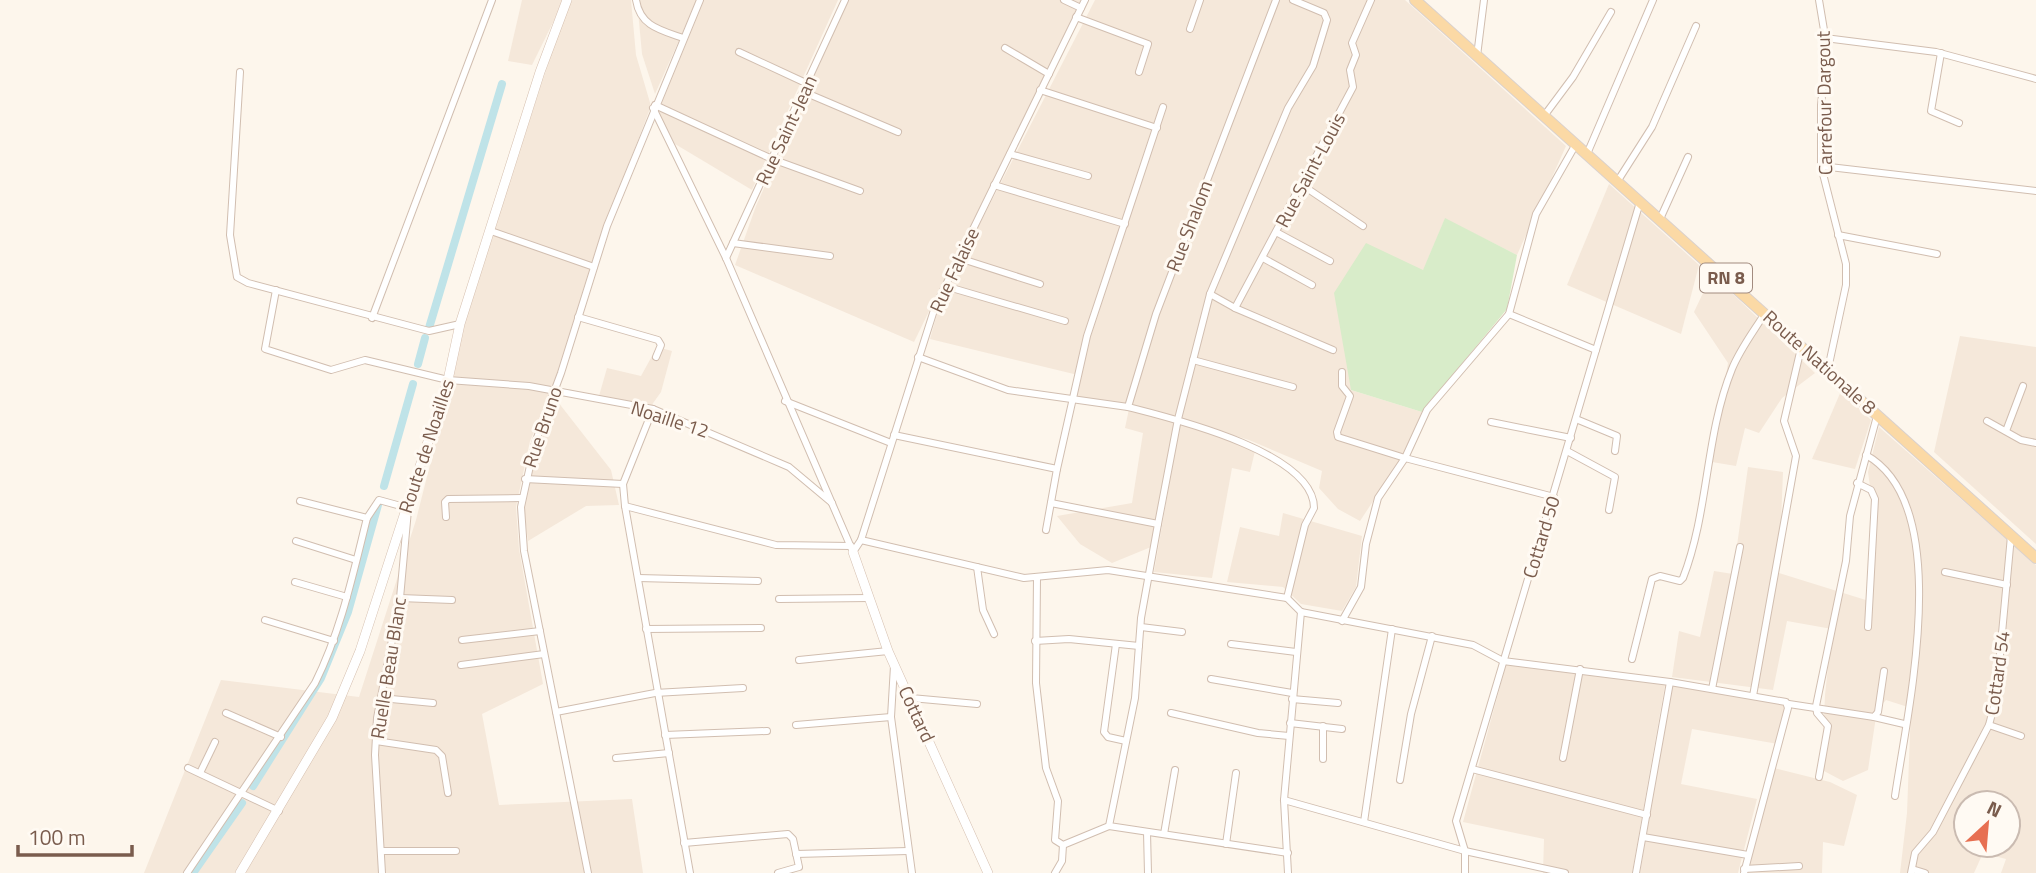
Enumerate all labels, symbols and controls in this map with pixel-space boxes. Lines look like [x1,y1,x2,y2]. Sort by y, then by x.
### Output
street label: Carrefour Dargout [1808,30,1839,175]
street label: Rue Saint-Jean [747,70,824,190]
street label: Rue Saint-Louis [1267,107,1352,232]
street label: Rue Shalom [1158,176,1219,276]
street label: Rue Falaise [921,222,986,317]
road number: RN 8 [1700,264,1752,292]
street label: Route Nationale 8 [1757,303,1884,421]
street label: Route de Noailles [390,375,461,517]
street label: Rue Bruno [514,382,569,471]
street label: Noaille 12 [627,392,713,445]
street label: Cottard 50 [1514,492,1567,582]
street label: Ruelle Beau Blanc [362,595,413,741]
street label: Cottard 54 [1976,629,2017,717]
street label: Cottard [892,681,943,747]
north arrow [1952,789,2022,859]
text: N [1982,792,2007,824]
scale bar [18,814,131,858]
text: 100 m [28,821,85,853]

